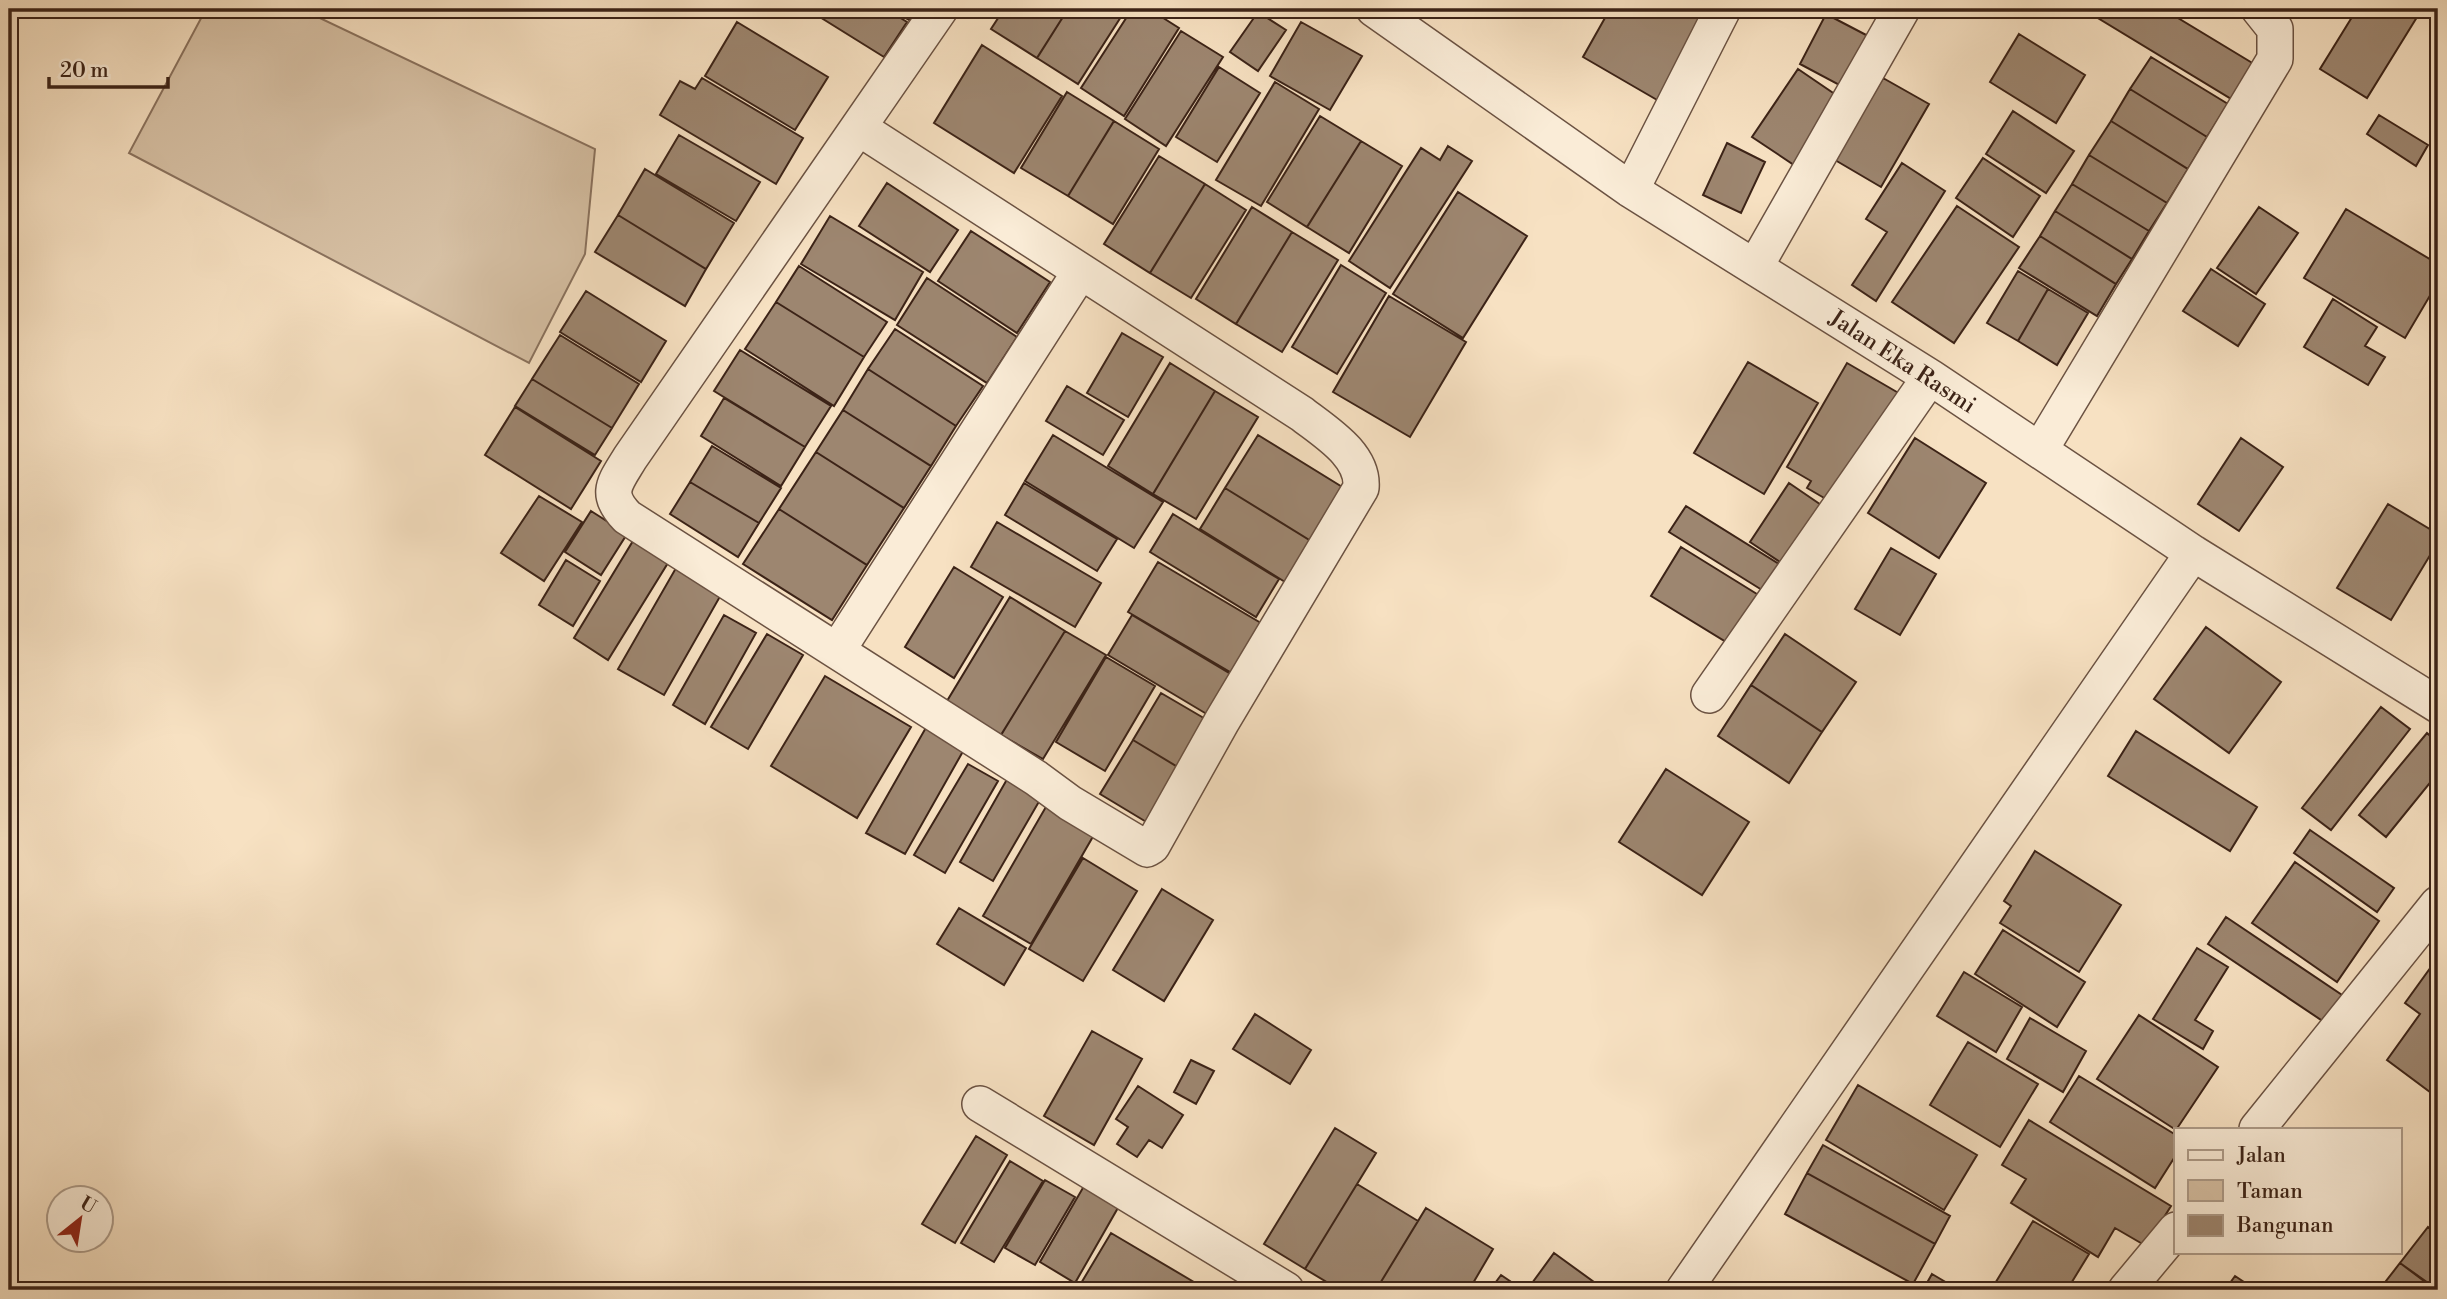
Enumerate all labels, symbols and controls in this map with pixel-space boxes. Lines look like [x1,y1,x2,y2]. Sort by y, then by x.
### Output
scale bar [49,46,168,90]
text: 20 m [60,58,109,84]
street label: Jalan Eka Rasmi [1823,303,1981,420]
legend [2174,1128,2402,1254]
text: Jalan [2236,1143,2286,1169]
text: Taman [2237,1179,2303,1205]
north arrow [46,1184,116,1254]
text: U [76,1191,101,1219]
text: Bangunan [2236,1213,2334,1239]

